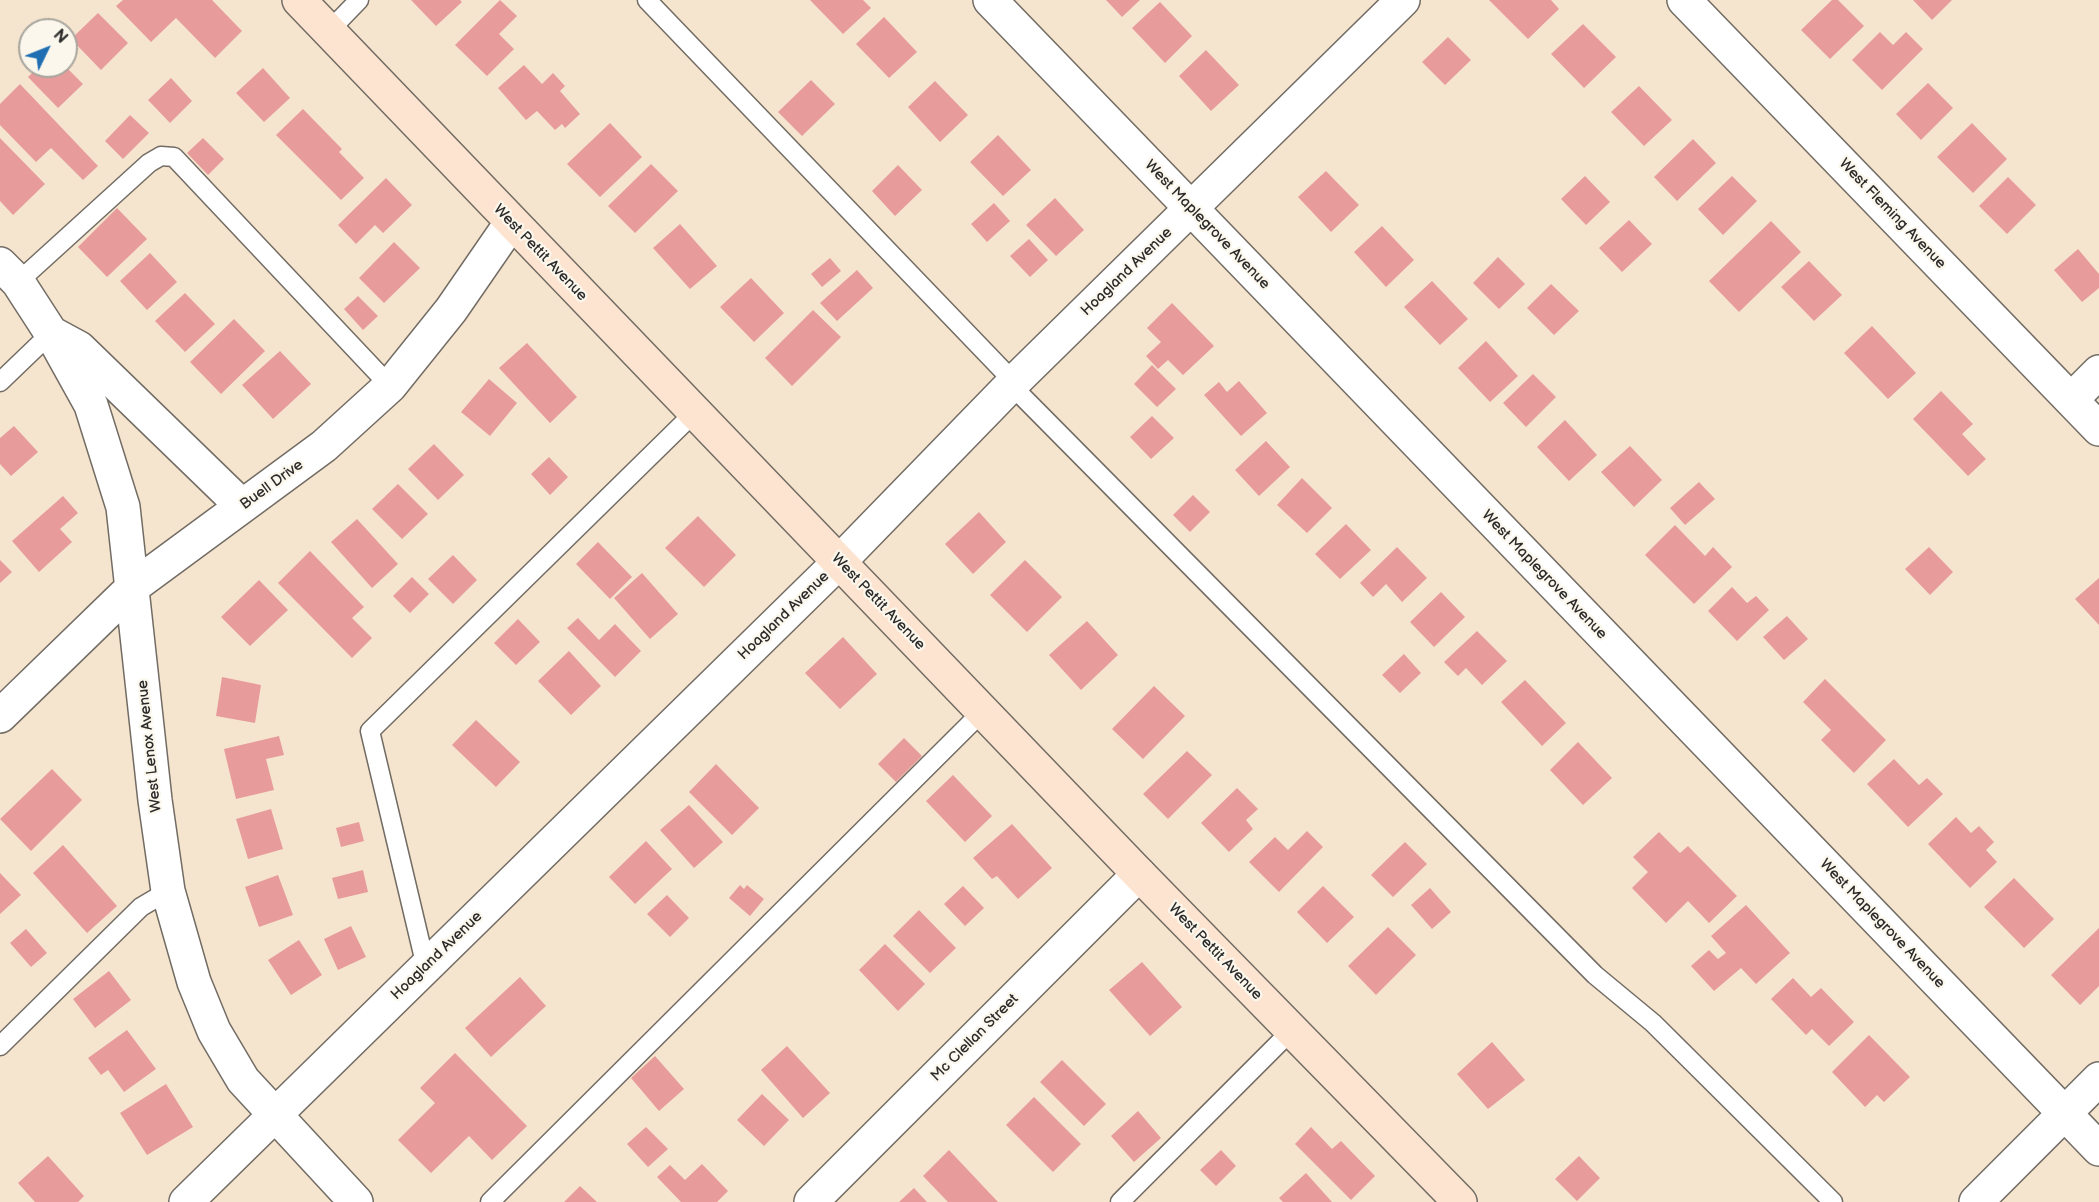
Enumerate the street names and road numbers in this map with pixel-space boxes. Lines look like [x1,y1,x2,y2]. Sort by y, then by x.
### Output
street label: West Fleming Avenue [1835,155,1949,273]
street label: West Maplegrove Avenue [1141,157,1273,293]
street label: West Pettit Avenue [489,201,591,305]
street label: Hoagland Avenue [1078,224,1176,320]
street label: Buell Drive [237,456,307,514]
street label: West Maplegrove Avenue [1478,507,1610,643]
street label: West Pettit Avenue [827,550,929,654]
street label: Hoagland Avenue [735,568,833,664]
street label: West Lenox Avenue [134,679,166,813]
street label: West Maplegrove Avenue [1816,856,1948,992]
street label: West Pettit Avenue [1164,900,1266,1004]
street label: Hoagland Avenue [388,908,486,1004]
street label: Mc Clellan Street [927,990,1023,1086]

